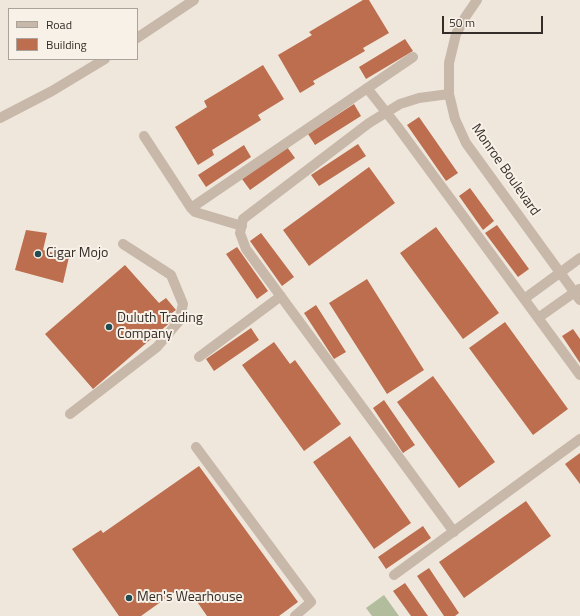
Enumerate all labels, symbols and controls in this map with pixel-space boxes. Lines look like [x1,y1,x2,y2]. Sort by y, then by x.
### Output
legend [8,8,138,60]
scale bar [444,8,545,34]
text: 50 m [449,13,475,32]
text: Road [46,15,72,34]
text: Building [46,35,87,54]
street label: Monroe Boulevard [467,121,543,219]
place label: Cigar Mojo [46,246,108,262]
marker: Cigar Mojo [33,249,43,259]
place label: Duluth Trading Company [117,311,203,344]
marker: Duluth Trading Company [104,322,114,332]
place label: Men's Wearhouse [137,590,243,606]
marker: Men's Wearhouse [124,593,134,603]

